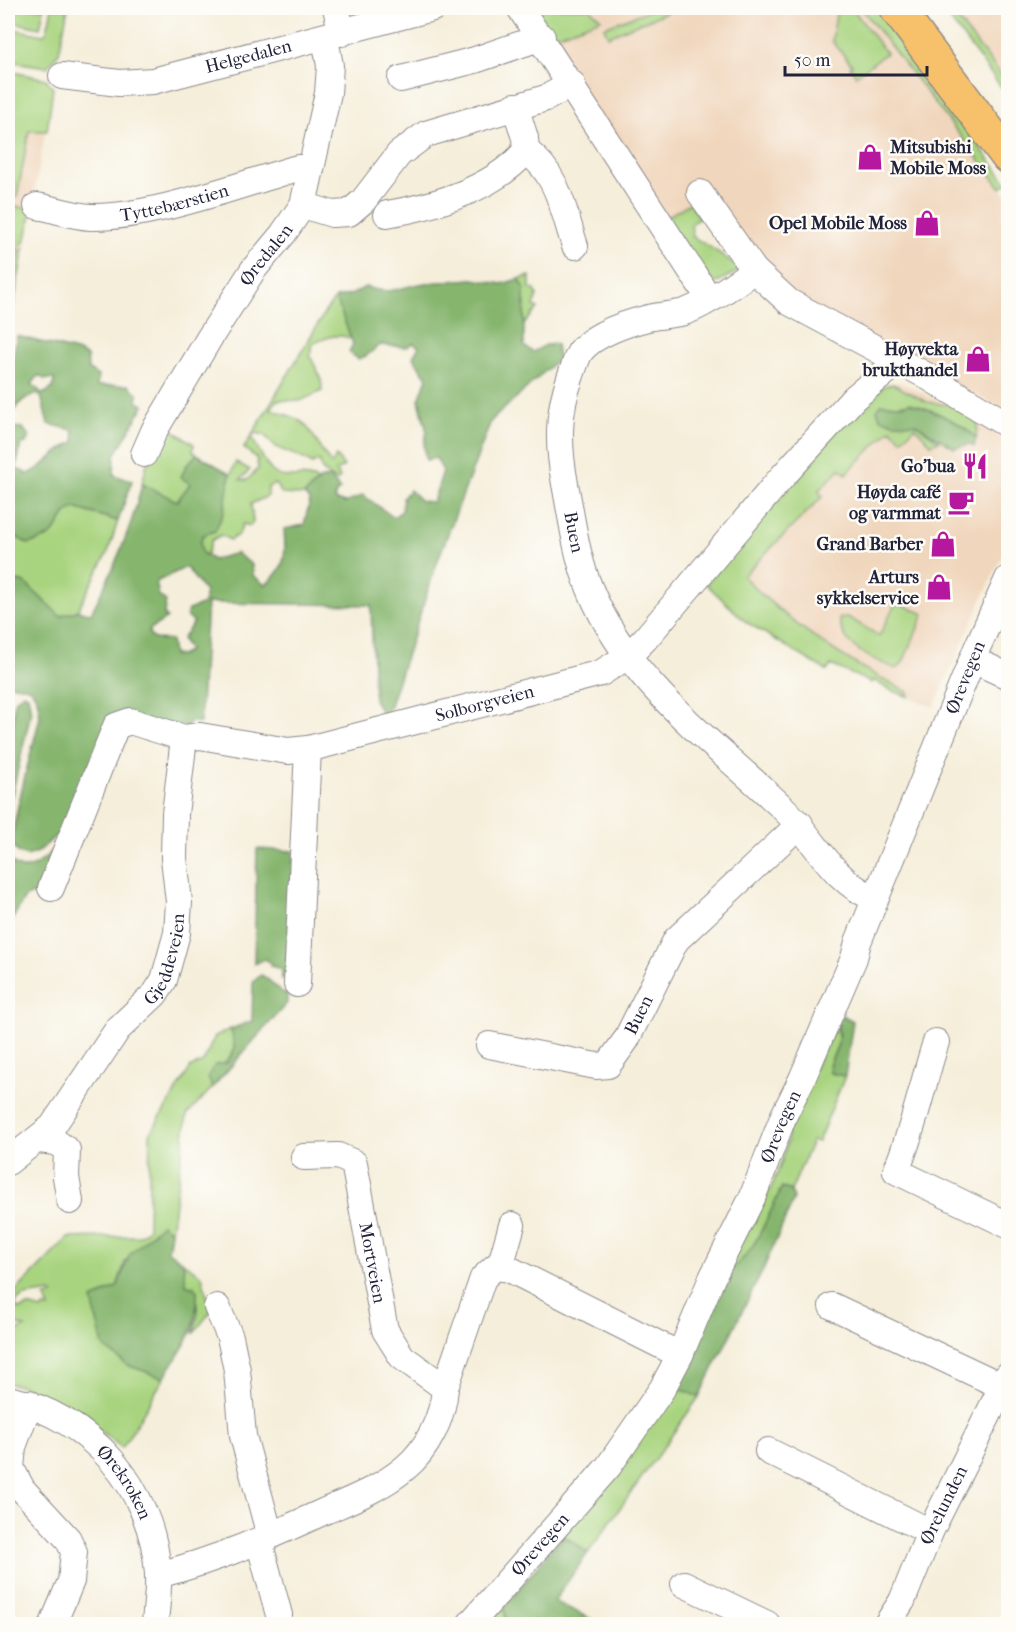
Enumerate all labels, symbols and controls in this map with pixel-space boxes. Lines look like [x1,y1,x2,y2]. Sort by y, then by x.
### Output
street label: Helgedalen [203,35,295,78]
scale bar [785,39,928,77]
text: 50 m [794,50,831,71]
place label: Mitsubishi Mobile Moss [889,137,987,179]
shop icon: Mitsubishi Mobile Moss [855,142,885,172]
street label: Tyttebærstien [119,180,232,226]
shop icon: Opel Mobile Moss [912,208,942,238]
place label: Opel Mobile Moss [769,213,907,234]
street label: Øredalen [236,220,298,290]
place label: Høyvekta brukthandel [862,339,959,381]
shop icon: Høyvekta brukthandel [963,344,993,374]
restaurant icon: Go'bua [960,451,990,481]
place label: Go'bua [901,456,956,477]
place label: Høyda café og varmmat [849,482,942,524]
cafe icon: Høyda café og varmmat [946,487,976,517]
street label: Buen [559,510,588,555]
shop icon: Grand Barber [928,529,958,559]
place label: Grand Barber [817,534,923,555]
place label: Arturs sykkelservice [817,567,919,609]
shop icon: Arturs sykkelservice [924,572,954,602]
street label: Ørevegen [941,637,990,717]
street label: Solborgveien [433,681,537,727]
street label: Gjeddeveien [140,912,189,1010]
street label: Buen [620,991,658,1038]
street label: Ørevegen [756,1086,806,1166]
street label: Mortveien [354,1221,390,1305]
street label: Ørekroken [92,1441,156,1523]
street label: Ørelunden [916,1462,972,1548]
street label: Ørevegen [507,1508,574,1581]

